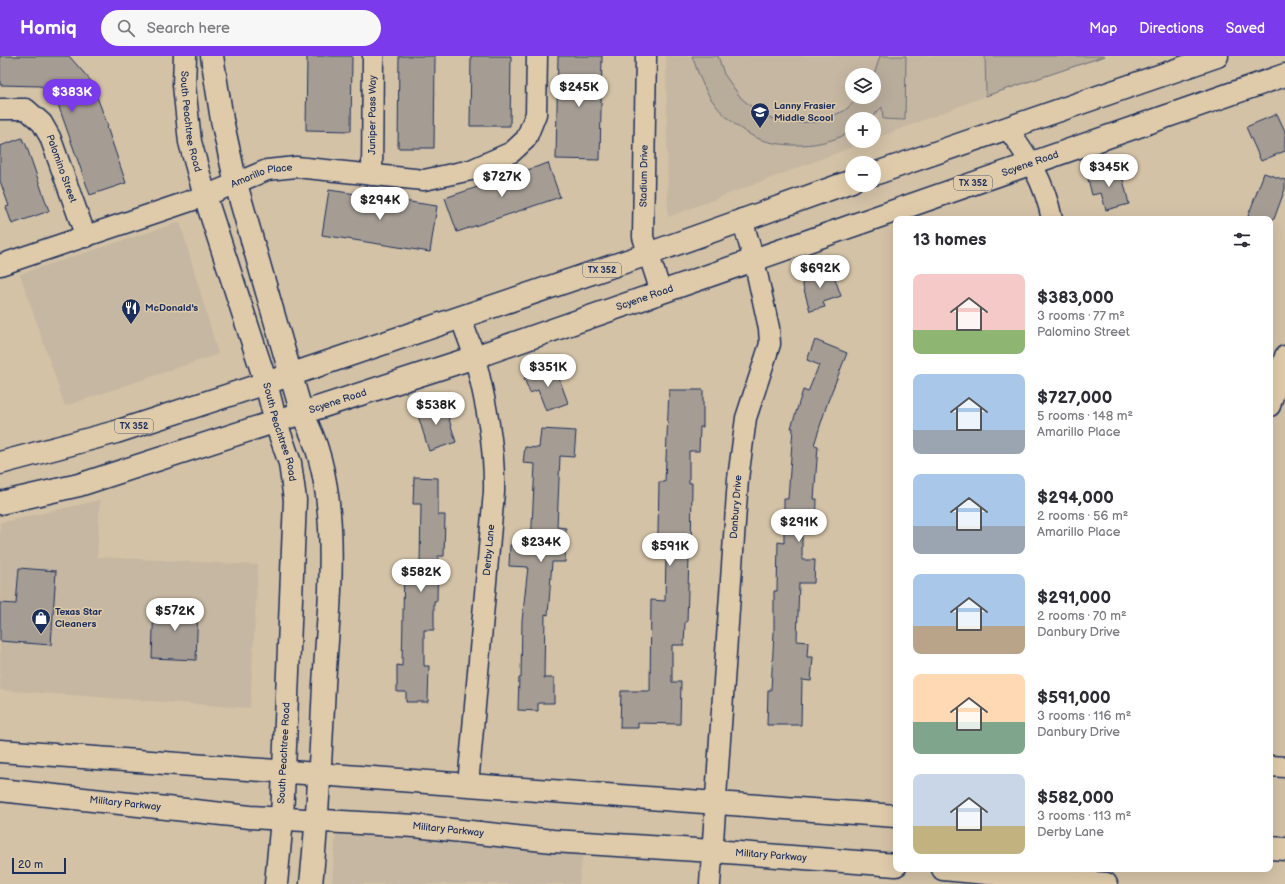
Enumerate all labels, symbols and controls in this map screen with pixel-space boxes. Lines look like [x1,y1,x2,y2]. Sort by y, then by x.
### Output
search box [101,10,381,46]
text: Homiq [20,17,77,40]
icon: search [115,17,137,39]
text: Search here [147,19,230,38]
text: Map [1089,20,1117,37]
text: Directions [1139,20,1204,37]
text: Saved [1226,20,1265,37]
map controls [845,68,881,192]
button: layers [845,68,881,104]
street label: South Peachtree Road [178,71,204,174]
pin: $245K [551,74,607,108]
street label: Juniper Pass Way [366,75,379,155]
pin: $383K [44,79,100,113]
text: $245K [559,79,599,95]
text: $383K [52,84,92,100]
place label: Lanny Frasier Middle Scool [774,100,837,124]
school or university icon: Lanny Frasier Middle Scool [749,101,771,129]
button: + [845,112,881,148]
street label: Palomino Street [44,133,79,204]
street label: Stadium Drive [637,145,651,207]
street label: Scyene Road [1000,148,1061,179]
pin: $345K [1081,154,1137,188]
button: − [845,156,881,192]
text: $345K [1089,159,1129,175]
street label: Amarillo Place [229,161,293,190]
pin: $727K [474,164,530,198]
text: $727K [482,169,522,185]
road number: TX 352 [954,176,992,190]
pin: $294K [352,187,408,221]
text: $294K [360,192,400,208]
icon: filters [1231,229,1253,251]
text: 13 homes [913,230,986,250]
pin: $692K [792,255,848,289]
text: $692K [800,260,840,276]
road number: TX 352 [583,263,621,277]
street label: Scyene Road [615,282,675,313]
text: $383,000 [1037,288,1114,308]
icon: home [945,290,993,338]
restaurant icon: McDonald's [120,297,142,325]
place label: McDonald's [145,302,198,314]
text: 3 rooms · 77 m² [1037,308,1125,324]
text: Palomino Street [1037,324,1130,340]
pin: $351K [520,354,576,388]
text: $351K [529,359,567,375]
street label: South Peachtree Road [260,381,298,482]
street label: Scyene Road [308,386,368,416]
text: $727,000 [1037,388,1112,408]
icon: home [945,390,993,438]
pin: $538K [408,392,464,426]
text: $538K [416,397,456,413]
text: 5 rooms · 148 m² [1037,408,1133,424]
road number: TX 352 [115,419,153,433]
text: Amarillo Place [1037,424,1120,440]
street label: Danbury Drive [728,474,744,539]
text: $294,000 [1037,488,1114,508]
icon: home [945,490,993,538]
text: 2 rooms · 56 m² [1037,508,1128,524]
pin: $291K [771,509,827,543]
text: $291K [780,514,818,530]
street label: Derby Lane [481,524,497,576]
text: Amarillo Place [1037,524,1120,540]
pin: $234K [513,529,569,563]
pin: $591K [642,533,698,567]
text: $234K [521,534,561,550]
text: $591K [651,538,689,554]
pin: $582K [393,559,449,593]
text: $582K [401,564,441,580]
text: $291,000 [1037,588,1111,608]
icon: home [945,590,993,638]
pin: $572K [147,598,203,632]
text: $572K [155,603,195,619]
place label: Texas Star Cleaners [55,606,103,630]
shop icon: Texas Star Cleaners [30,607,52,635]
text: 2 rooms · 70 m² [1037,608,1127,624]
text: Danbury Drive [1037,624,1120,640]
text: $591,000 [1037,688,1111,708]
icon: home [945,690,993,738]
street label: South Peachtree Road [275,701,293,804]
text: 3 rooms · 116 m² [1037,708,1131,724]
text: Danbury Drive [1037,724,1120,740]
text: $582,000 [1037,788,1114,808]
icon: home [945,790,993,838]
street label: Military Parkway [89,794,162,813]
text: 3 rooms · 113 m² [1037,808,1131,824]
street label: Military Parkway [412,820,485,839]
text: Derby Lane [1037,824,1104,840]
street label: Military Parkway [735,847,808,864]
scale bar [12,856,66,875]
text: 20 m [18,858,43,871]

